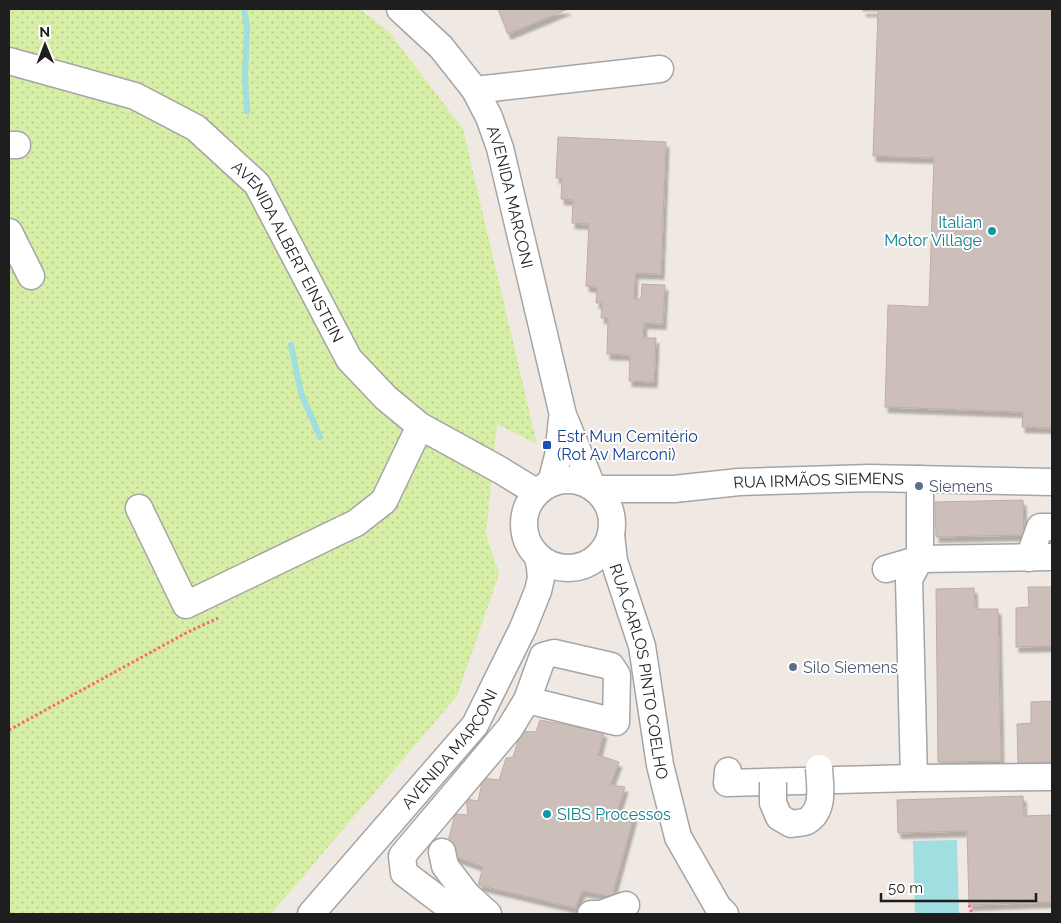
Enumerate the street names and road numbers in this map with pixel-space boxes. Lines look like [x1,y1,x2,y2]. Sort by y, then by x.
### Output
street label: AVENIDA MARCONI [483,123,537,270]
street label: AVENIDA ALBERT EINSTEIN [228,157,348,346]
street label: RUA IRMÃOS SIEMENS [732,469,904,493]
street label: RUA CARLOS PINTO COELHO [606,561,672,781]
street label: AVENIDA MARCONI [398,686,501,813]

